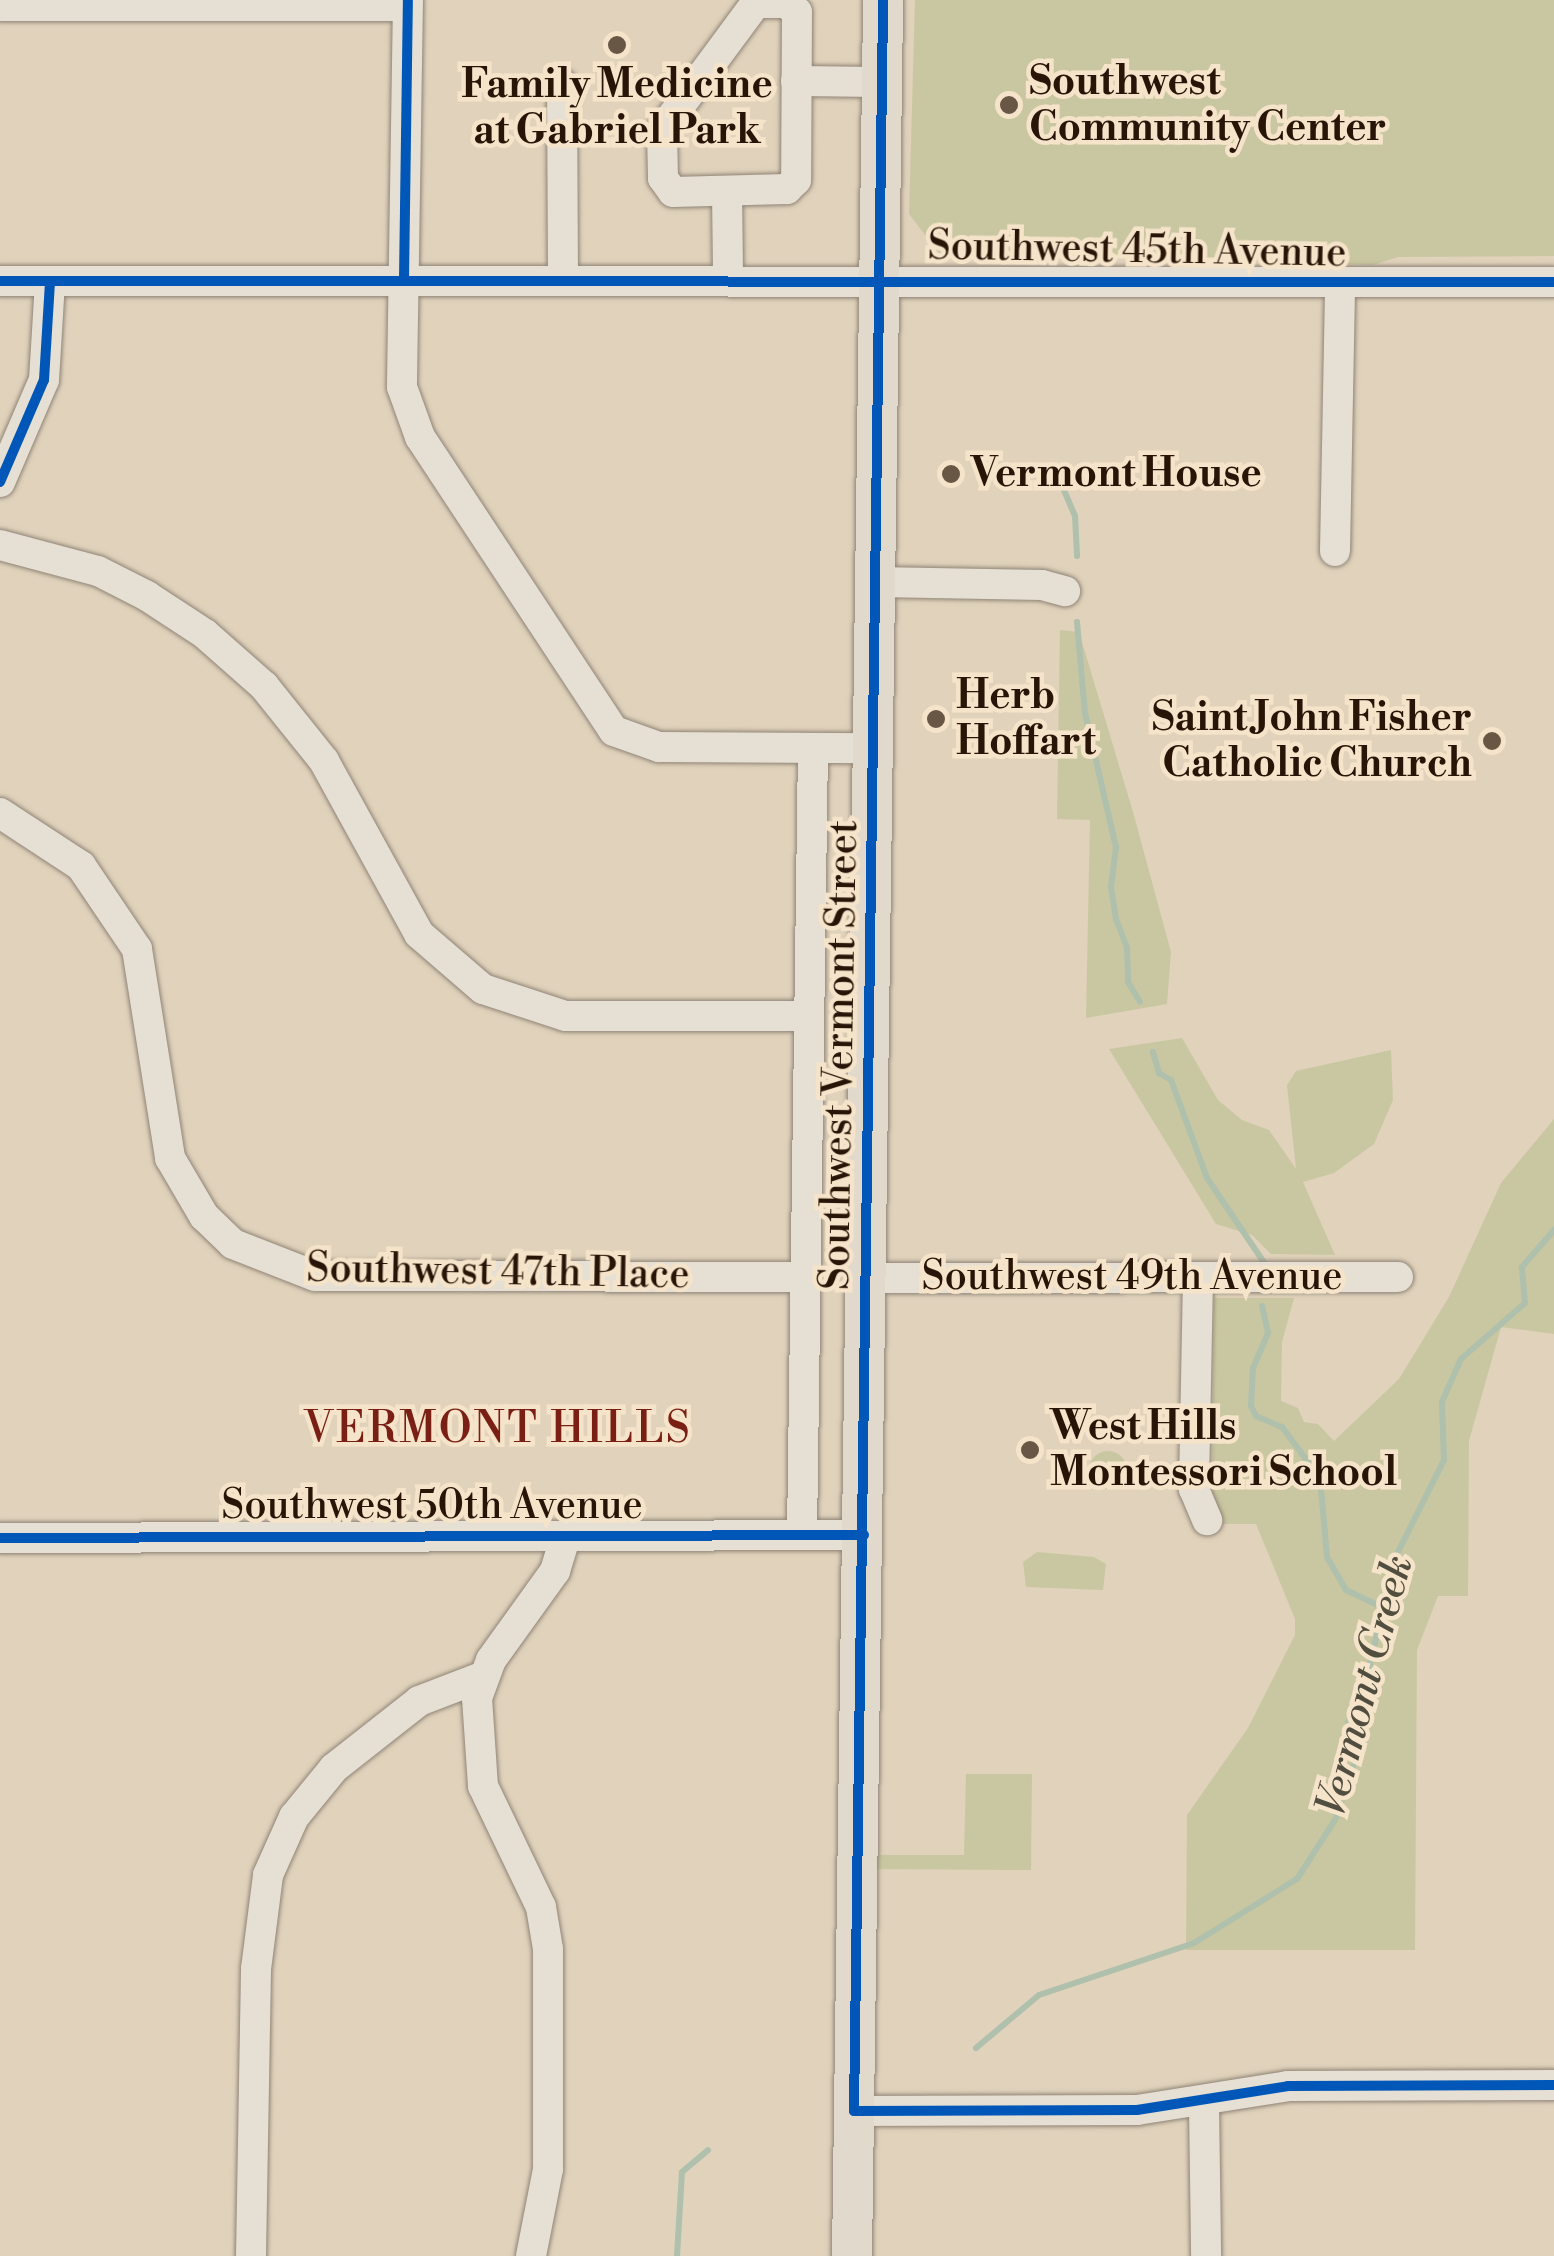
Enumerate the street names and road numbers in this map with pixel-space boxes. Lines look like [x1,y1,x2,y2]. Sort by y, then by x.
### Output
street label: Southwest 45th Avenue [927,222,1347,278]
street label: Southwest Vermont Street [812,820,868,1290]
street label: Southwest 47th Place [306,1245,690,1299]
street label: Southwest 49th Avenue [922,1253,1342,1301]
street label: Southwest 50th Avenue [221,1482,643,1530]

